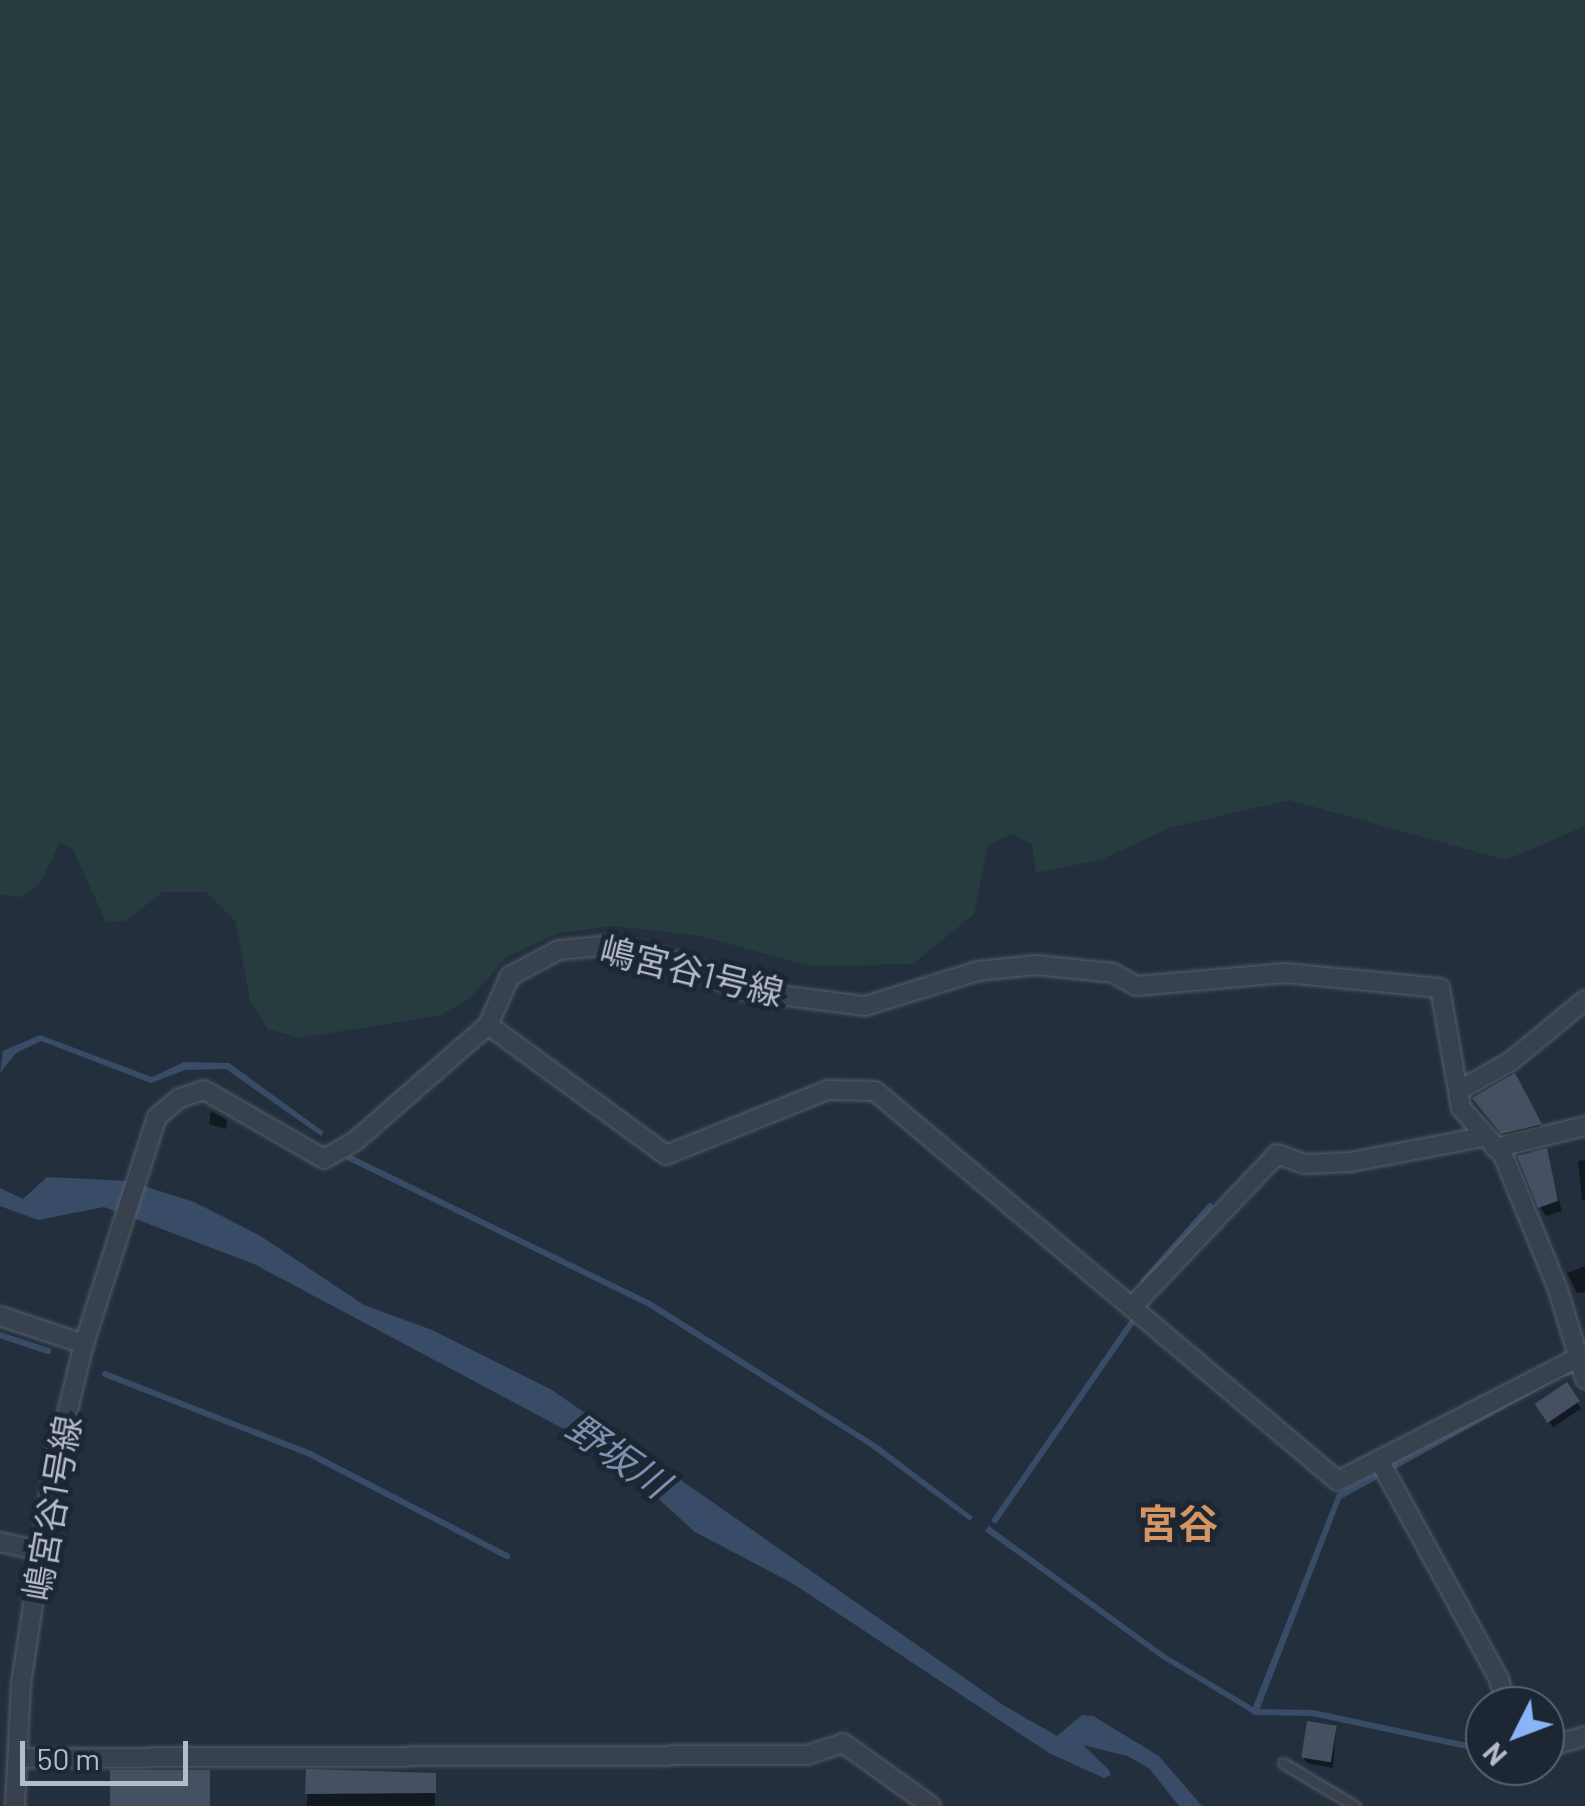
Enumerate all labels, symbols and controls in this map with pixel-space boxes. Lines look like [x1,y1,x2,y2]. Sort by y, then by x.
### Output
street label: 嶋宮谷1号線 [596,927,788,1013]
water label: 野坂川 [558,1404,678,1506]
street label: 嶋宮谷1号線 [14,1412,88,1604]
district label: 宮谷 [1138,1498,1218,1546]
north arrow [1465,1686,1565,1786]
scale bar [25,1721,192,1783]
text: N [1475,1736,1513,1773]
text: 50 m [37,1740,100,1776]

